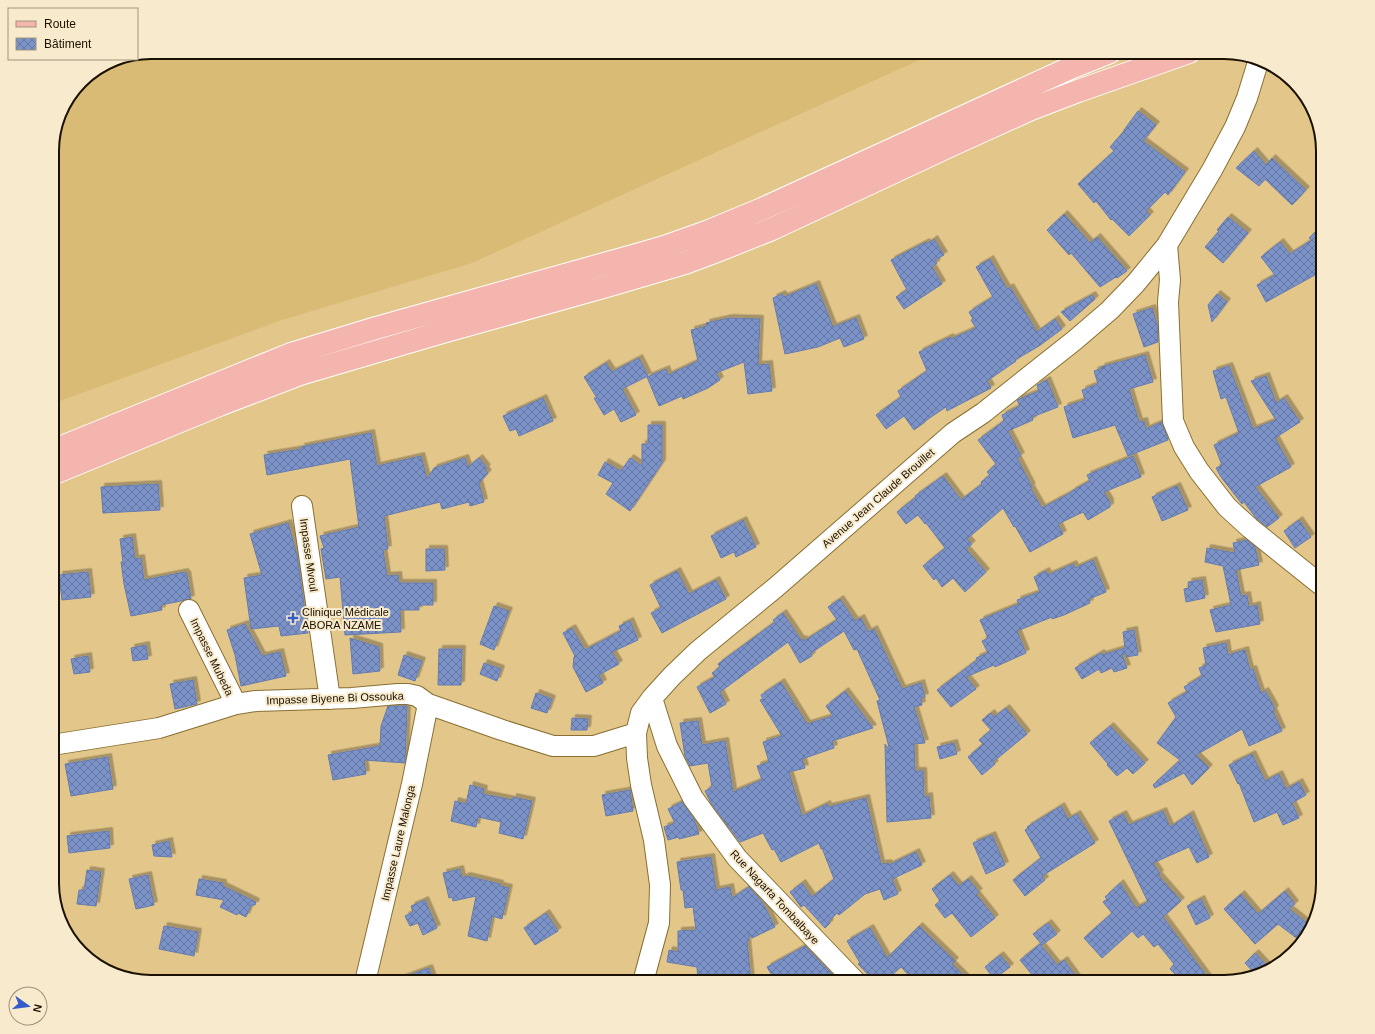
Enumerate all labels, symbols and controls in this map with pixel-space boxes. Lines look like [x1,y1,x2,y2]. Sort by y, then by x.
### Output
legend [8,8,138,60]
text: Route [44,17,76,31]
text: Bâtiment [44,37,92,51]
street label: Avenue Jean Claude Brouillet [819,446,937,550]
street label: Impasse Mvoul [298,518,320,592]
place label: Clinique Médicale ABORA NZAME [302,606,389,631]
marker: Clinique Médicale ABORA NZAME [287,612,299,624]
street label: Impasse Mubeda [188,616,236,698]
street label: Impasse Biyene Bi Ossouka [266,690,405,706]
street label: Impasse Laure Malonga [379,783,417,902]
street label: Rue Nagarta Tombalbaye [728,847,822,947]
north arrow [8,986,48,1026]
text: N [31,1003,44,1014]

